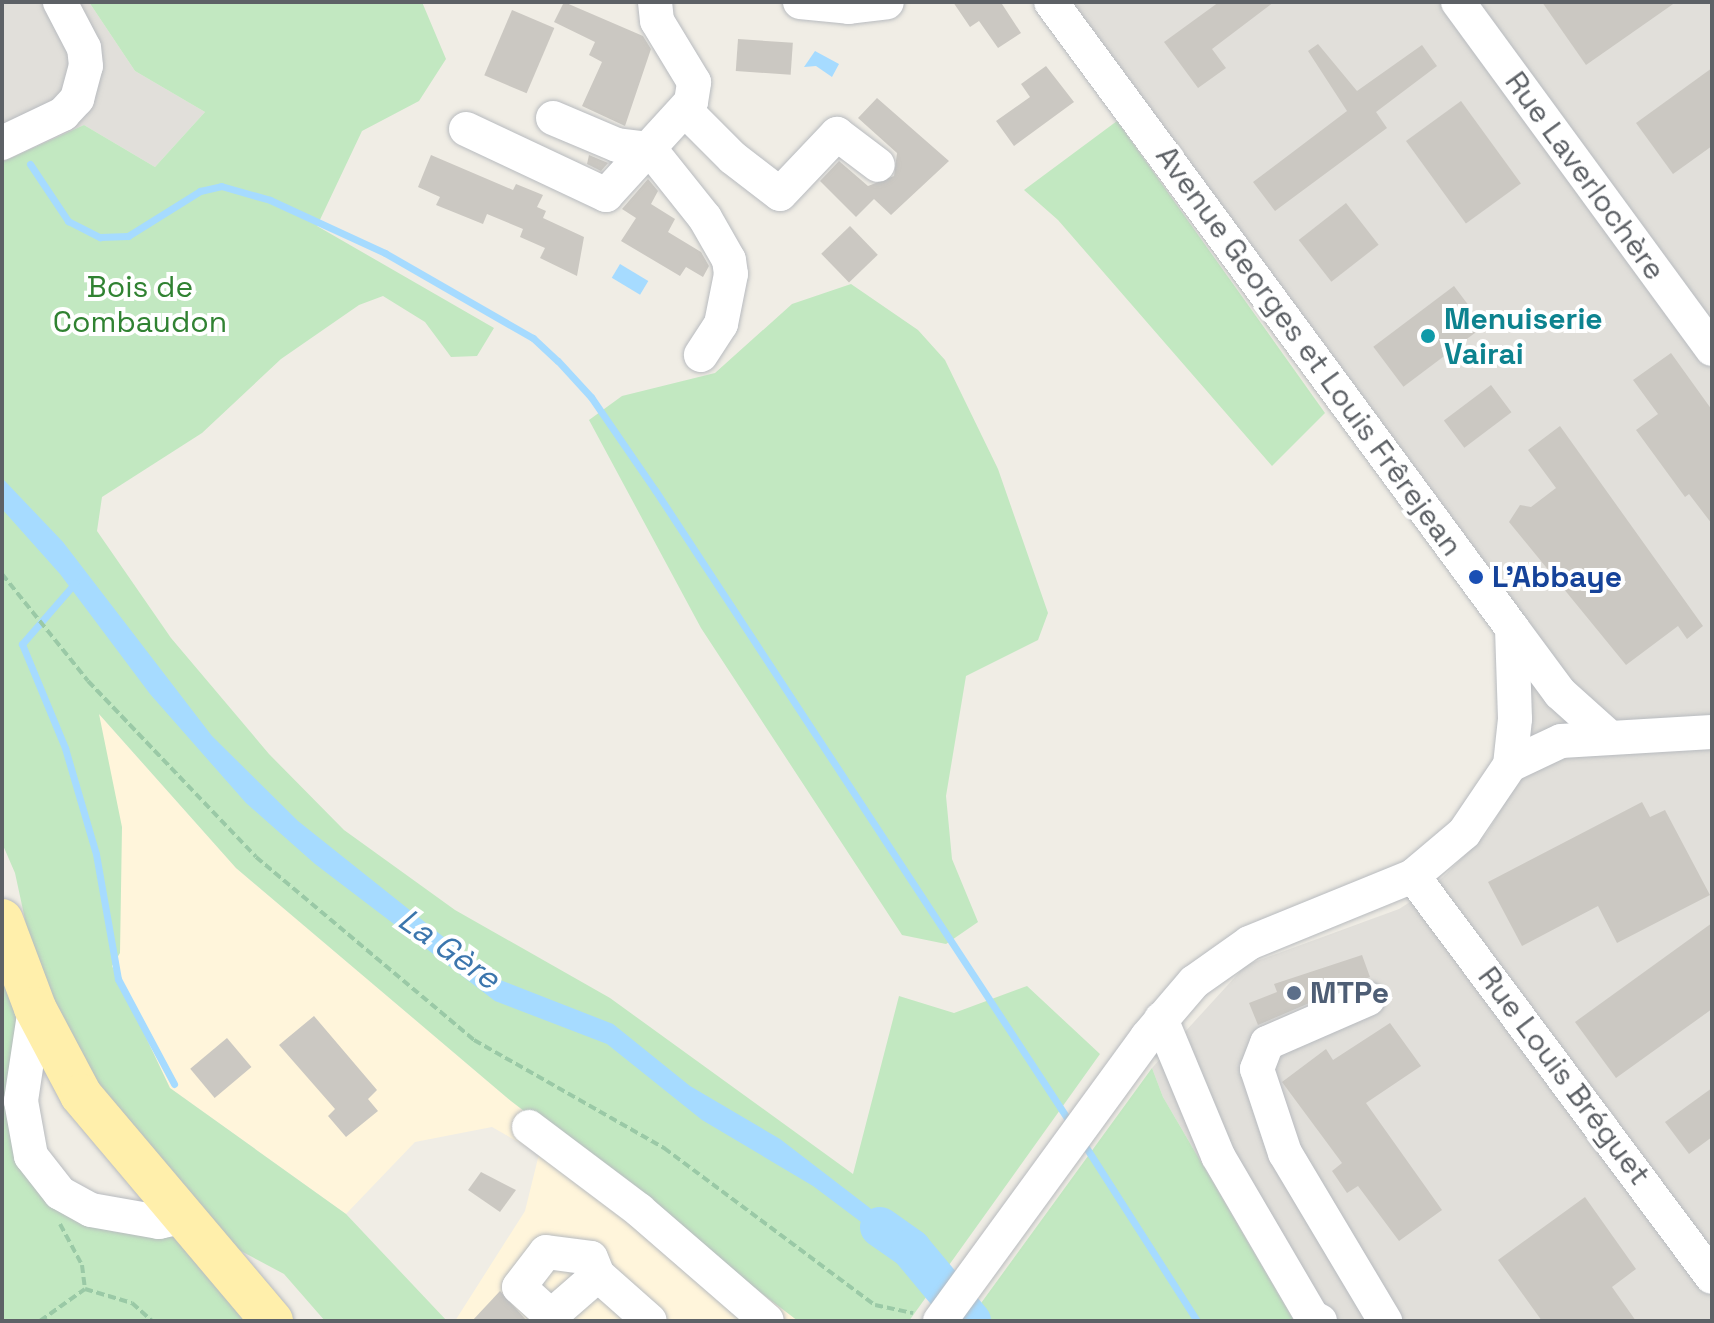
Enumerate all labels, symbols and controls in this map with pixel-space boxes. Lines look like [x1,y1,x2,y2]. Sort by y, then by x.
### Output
street label: Rue Laverlochère [1497,65,1673,287]
street label: Avenue Georges et Louis Frêrejean [1148,139,1470,563]
park label: Bois de Combaudon [53,269,227,340]
place label: Menuiserie Vairai [1444,301,1603,372]
marker: Menuiserie Vairai [1419,327,1437,345]
place label: L'Abbaye [1492,559,1622,595]
marker: L'Abbaye [1467,568,1485,586]
water label: La Gère [391,900,507,998]
street label: Rue Louis Bréguet [1470,960,1658,1192]
place label: MTPe [1310,975,1389,1011]
marker: MTPe [1285,984,1303,1002]

